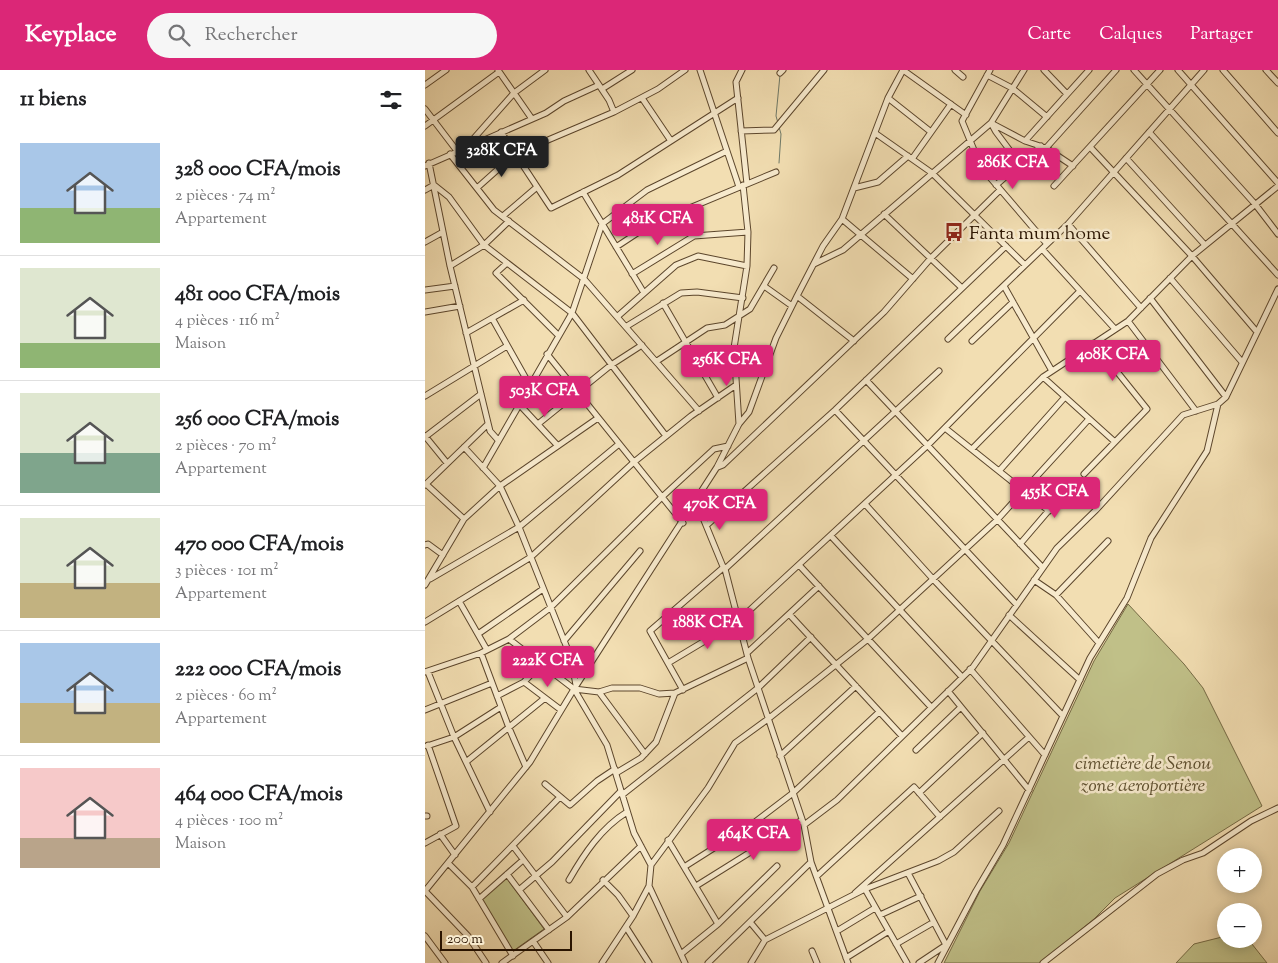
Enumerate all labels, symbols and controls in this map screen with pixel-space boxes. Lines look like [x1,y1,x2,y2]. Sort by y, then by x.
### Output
search box [147,13,497,58]
text: Keyplace [25,18,117,52]
icon: search [165,21,193,49]
text: Rechercher [205,22,298,49]
text: Carte [1028,22,1071,48]
text: Calques [1099,22,1162,48]
text: Partager [1190,22,1253,48]
text: 11 biens [20,85,87,115]
icon: filters [377,86,405,114]
pin: 328K CFA [450,136,554,178]
text: 328K CFA [467,140,537,163]
pin: 286K CFA [961,148,1065,190]
text: 286K CFA [977,152,1049,175]
text: 328 000 CFA/mois [175,155,341,185]
icon: home [60,163,120,223]
text: 2 pièces · 74 m² [175,185,276,208]
pin: 481K CFA [606,204,710,246]
text: Appartement [175,208,267,231]
text: 481K CFA [623,208,693,231]
bus stop icon: Fanta mum home [943,221,965,243]
place label: Fanta mum home [969,221,1110,248]
text: 481 000 CFA/mois [175,280,340,310]
icon: home [60,288,120,348]
text: 4 pièces · 116 m² [175,310,280,333]
text: Maison [175,333,226,356]
pin: 408K CFA [1061,340,1165,382]
pin: 256K CFA [675,344,779,387]
text: 408K CFA [1076,344,1150,367]
text: 256K CFA [692,349,762,372]
pin: 503K CFA [493,376,597,418]
text: 503K CFA [510,380,580,403]
text: 256 000 CFA/mois [175,405,339,435]
icon: home [60,413,120,473]
text: 2 pièces · 70 m² [175,435,277,458]
text: Appartement [175,458,267,481]
pin: 455K CFA [1003,476,1107,519]
text: 455K CFA [1021,481,1089,504]
pin: 470K CFA [668,488,772,531]
text: 470K CFA [683,493,757,516]
text: 470 000 CFA/mois [175,530,344,560]
icon: home [60,538,120,598]
text: 3 pièces · 101 m² [175,560,279,583]
text: Appartement [175,583,267,606]
pin: 188K CFA [656,608,760,650]
text: 188K CFA [673,612,743,635]
pin: 222K CFA [496,646,600,688]
text: 222K CFA [512,650,584,673]
text: 222 000 CFA/mois [175,655,341,685]
icon: home [60,663,120,723]
text: 2 pièces · 60 m² [175,685,277,708]
text: Appartement [175,708,267,731]
park label: cimetière de Senou zone aeroportière [1075,751,1211,800]
text: 464 000 CFA/mois [175,780,343,810]
icon: home [60,788,120,848]
text: 4 pièces · 100 m² [175,810,283,833]
pin: 464K CFA [702,818,806,861]
text: 464K CFA [718,823,790,846]
text: Maison [175,833,226,856]
map controls [1217,848,1262,948]
button: + [1217,848,1262,893]
button: − [1217,903,1262,948]
scale bar [440,928,573,951]
text: 200 m [447,930,483,950]

